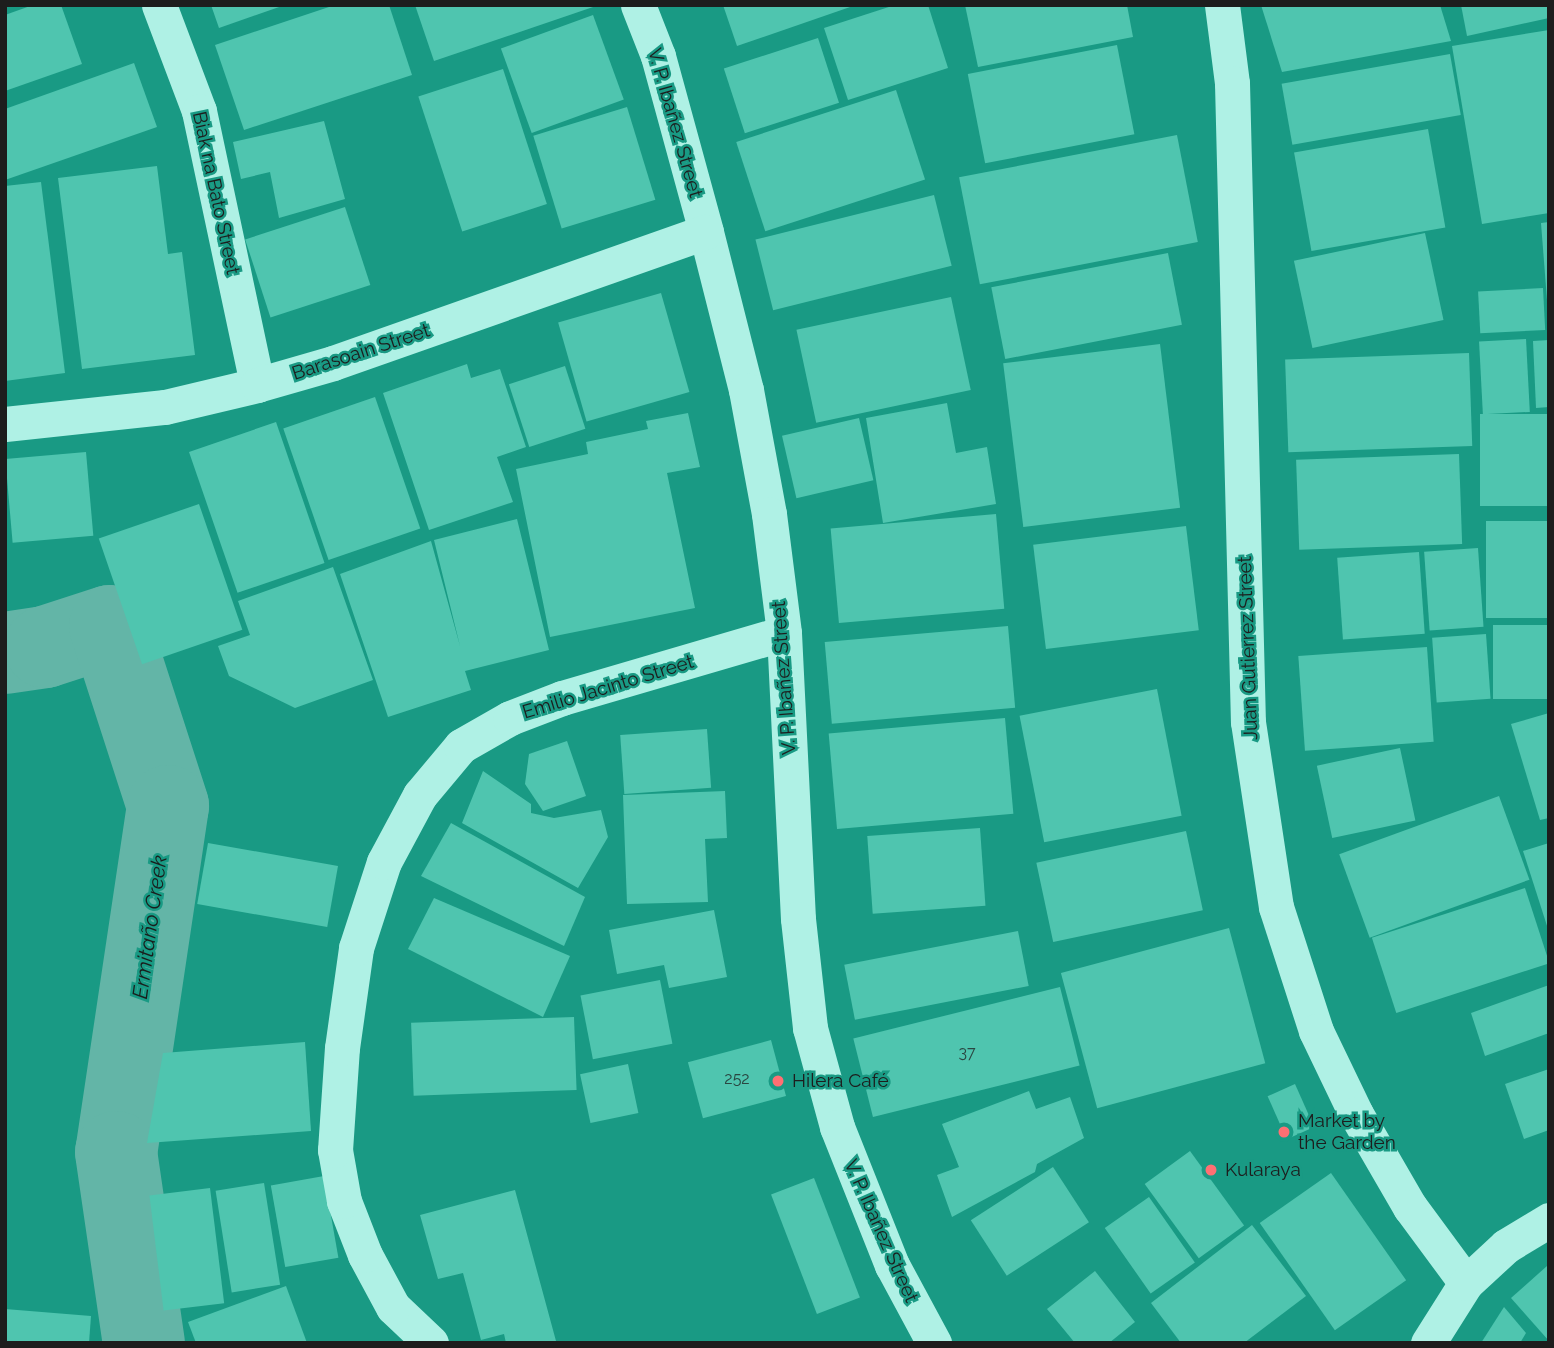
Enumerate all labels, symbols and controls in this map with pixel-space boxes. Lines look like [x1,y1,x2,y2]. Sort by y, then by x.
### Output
street label: V. P. Ibañez Street [643,46,707,200]
street label: Biak na Bato Street [188,109,244,277]
street label: Barasoain Street [289,319,433,385]
street label: Juan Gutierrez Street [1233,556,1263,740]
street label: V. P. Ibañez Street [767,600,801,756]
street label: Emilio Jacinto Street [519,650,697,724]
water label: Ermitaño Creek [127,854,173,1000]
house number: 37 [958,1043,976,1063]
house number: 252 [724,1069,750,1089]
place label: Hilera Café [792,1070,889,1092]
marker: Hilera Café [770,1073,786,1089]
place label: Market by the Garden [1298,1110,1396,1154]
marker: Market by the Garden [1276,1124,1292,1140]
street label: V. P. Ibañez Street [839,1156,923,1306]
place label: Kularaya [1225,1159,1301,1181]
marker: Kularaya [1203,1162,1219,1178]

